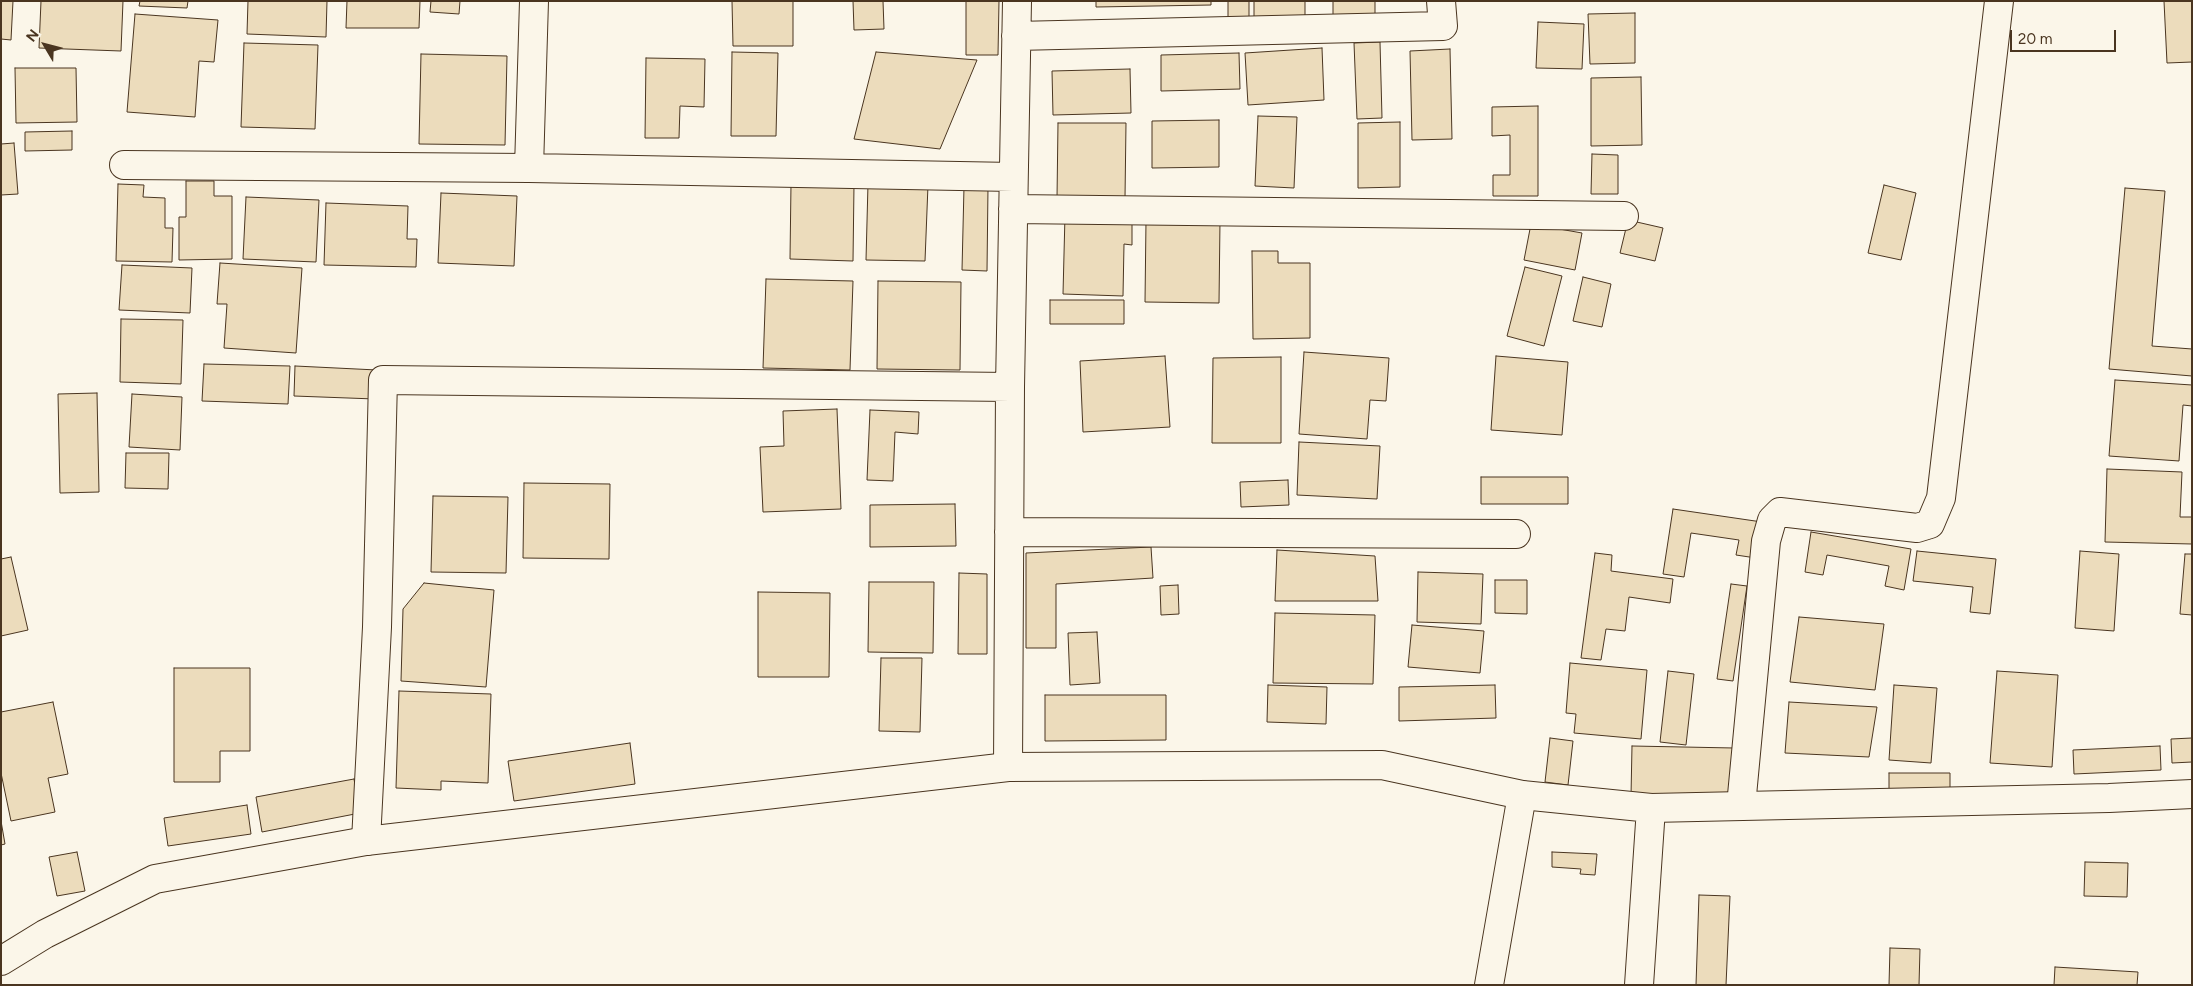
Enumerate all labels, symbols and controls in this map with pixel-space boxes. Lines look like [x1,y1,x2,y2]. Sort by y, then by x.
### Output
north arrow [20,20,70,70]
scale bar [2013,20,2119,52]
text: N [23,26,43,45]
text: 20 m [2018,30,2052,48]

